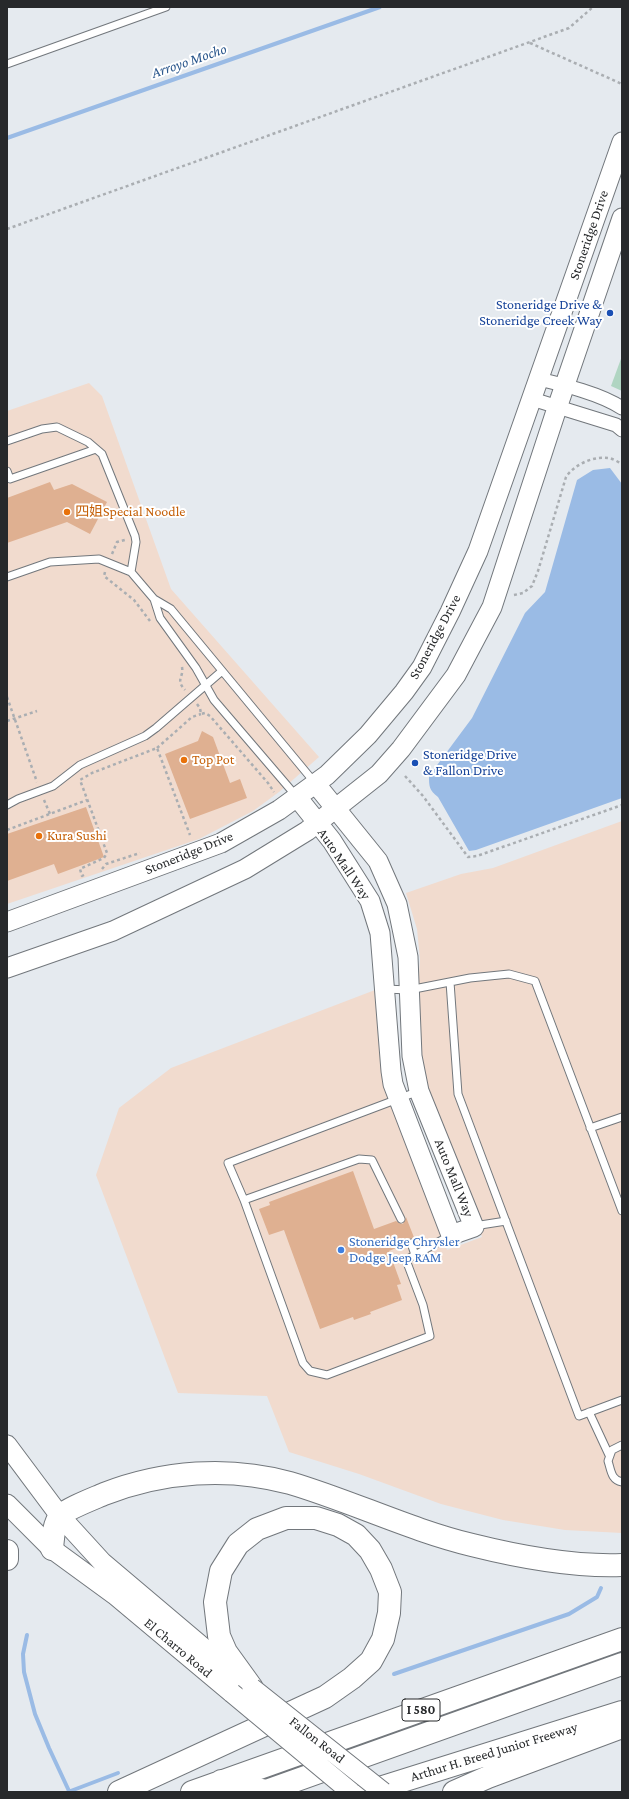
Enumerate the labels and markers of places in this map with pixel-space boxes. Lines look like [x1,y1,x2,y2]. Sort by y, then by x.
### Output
place label: Stoneridge Drive & Stoneridge Creek Way [479,297,602,330]
marker: Stoneridge Drive & Stoneridge Creek Way [605,308,615,318]
place label: 四姐Special Noodle [75,504,186,520]
marker: 四姐Special Noodle [62,507,72,517]
place label: Stoneridge Drive & Fallon Drive [423,747,517,780]
place label: Top Pot [192,752,234,768]
marker: Top Pot [179,755,189,765]
marker: Stoneridge Drive & Fallon Drive [410,758,420,768]
place label: Kura Sushi [47,828,107,844]
marker: Kura Sushi [34,831,44,841]
place label: Stoneridge Chrysler Dodge Jeep RAM [349,1234,460,1266]
marker: Stoneridge Chrysler Dodge Jeep RAM [336,1245,346,1255]

